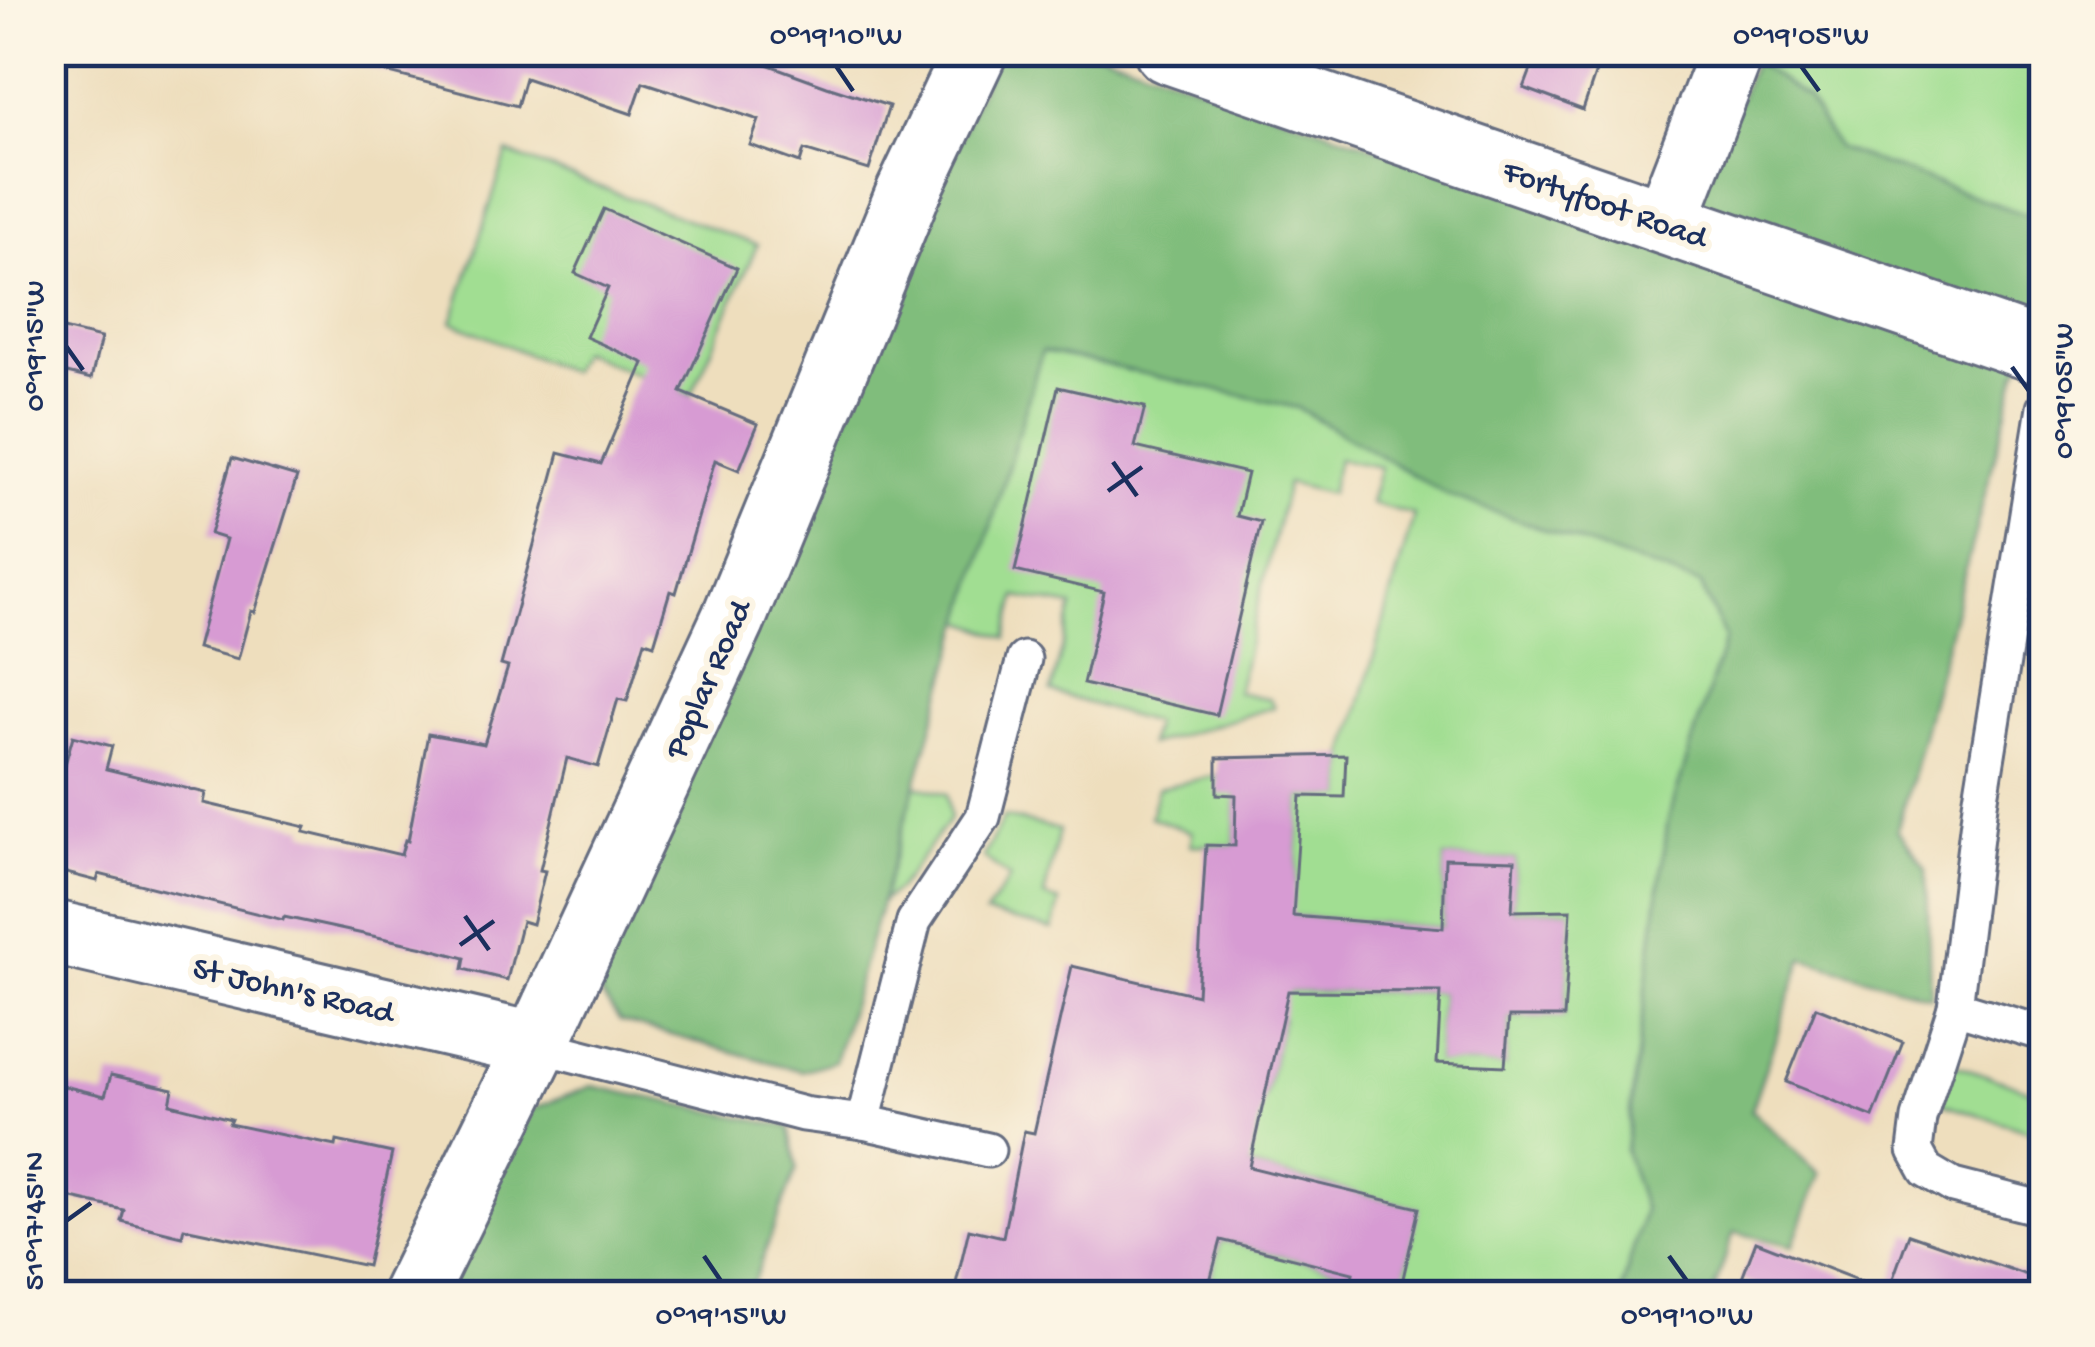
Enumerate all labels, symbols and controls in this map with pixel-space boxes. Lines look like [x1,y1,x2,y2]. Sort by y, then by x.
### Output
text: 0°19'10"W [770,21,902,56]
text: 0°19'05"W [1733,21,1869,56]
street label: Fortyfoot Road [1496,154,1714,260]
text: 0°19'15"W [20,280,55,412]
text: 0°19'05"W [2049,323,2084,459]
street label: Poplar Road [658,593,763,766]
street label: St John's Road [188,951,399,1035]
text: 51°17'45"N [20,1152,55,1290]
text: 0°19'15"W [655,1301,787,1336]
text: 0°19'10"W [1621,1301,1753,1336]

